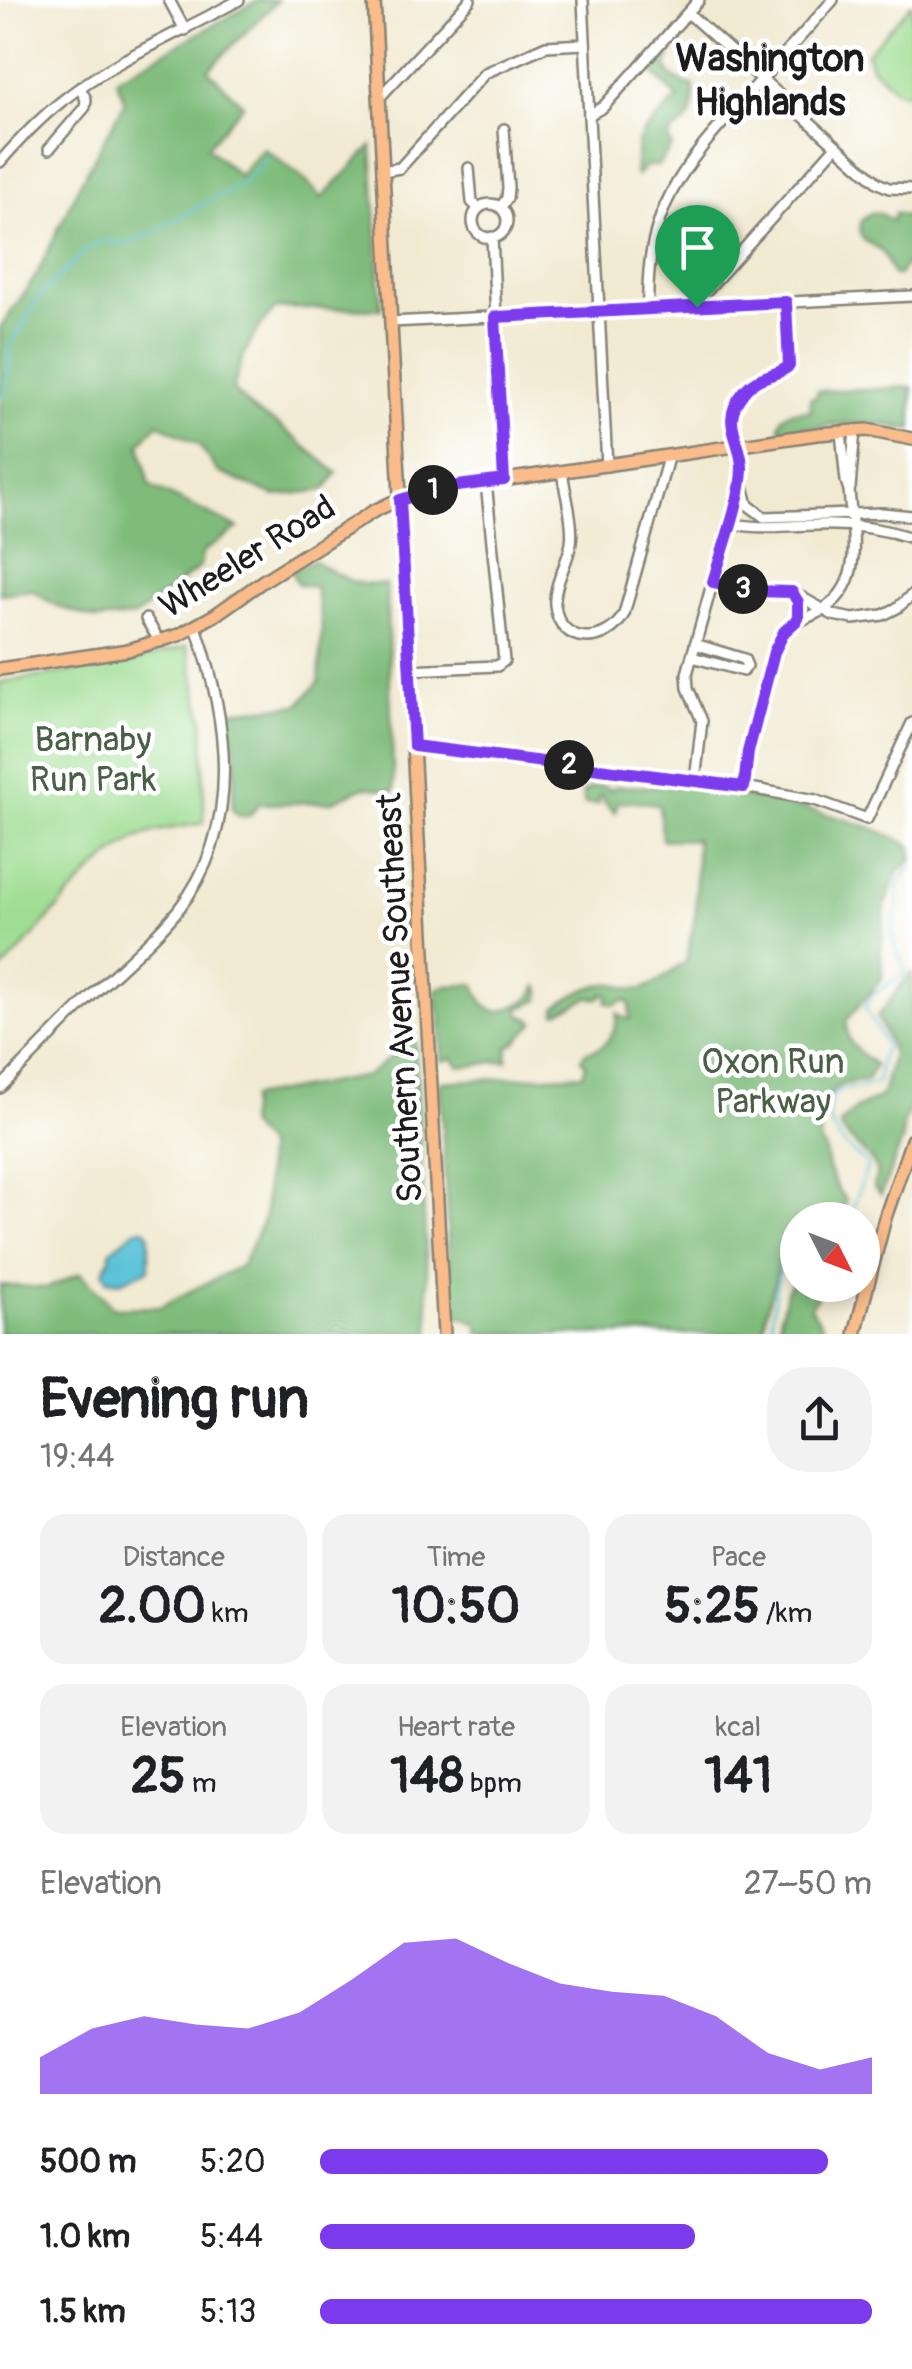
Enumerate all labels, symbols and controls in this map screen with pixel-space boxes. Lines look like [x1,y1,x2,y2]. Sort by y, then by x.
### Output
district label: Washington Highlands [675,35,865,127]
pin [655,205,740,308]
icon: arrive [670,220,725,275]
pin: 1 [408,465,458,515]
text: 1 [428,472,438,507]
street label: Wheeler Road [151,485,344,628]
pin: 3 [718,564,768,614]
text: 3 [735,571,751,606]
park label: Barnaby Run Park [30,718,157,802]
pin: 2 [544,740,594,790]
text: 2 [561,747,577,782]
street label: Southern Avenue Southeast [367,791,433,1204]
park label: Oxon Run Parkway [701,1040,845,1124]
north arrow [780,1202,880,1302]
map controls [780,1202,880,1302]
text: Evening run [40,1365,309,1434]
button: share [767,1367,872,1472]
text: 19:44 [40,1437,115,1477]
text: Distance [122,1540,225,1575]
text: Time [427,1540,485,1575]
text: Pace [711,1540,766,1575]
text: 2.00 [99,1575,206,1638]
text: 10:50 [392,1575,520,1638]
text: 5:25 [664,1575,760,1638]
text: km [206,1596,249,1631]
text: /km [760,1596,812,1631]
text: Elevation [120,1710,227,1745]
text: Heart rate [397,1710,515,1745]
text: kcal [716,1710,761,1745]
text: 25 [131,1745,186,1808]
text: 148 [390,1745,464,1808]
text: 141 [704,1745,772,1808]
text: m [186,1766,217,1801]
text: bpm [464,1766,522,1801]
text: Elevation [40,1864,162,1904]
text: 27–50 m [744,1864,872,1904]
text: 500 m [40,2142,136,2182]
text: 5:20 [200,2142,266,2182]
text: 1.0 km [40,2217,130,2257]
text: 5:44 [200,2217,263,2257]
text: 1.5 km [40,2292,126,2332]
text: 5:13 [200,2292,256,2332]

